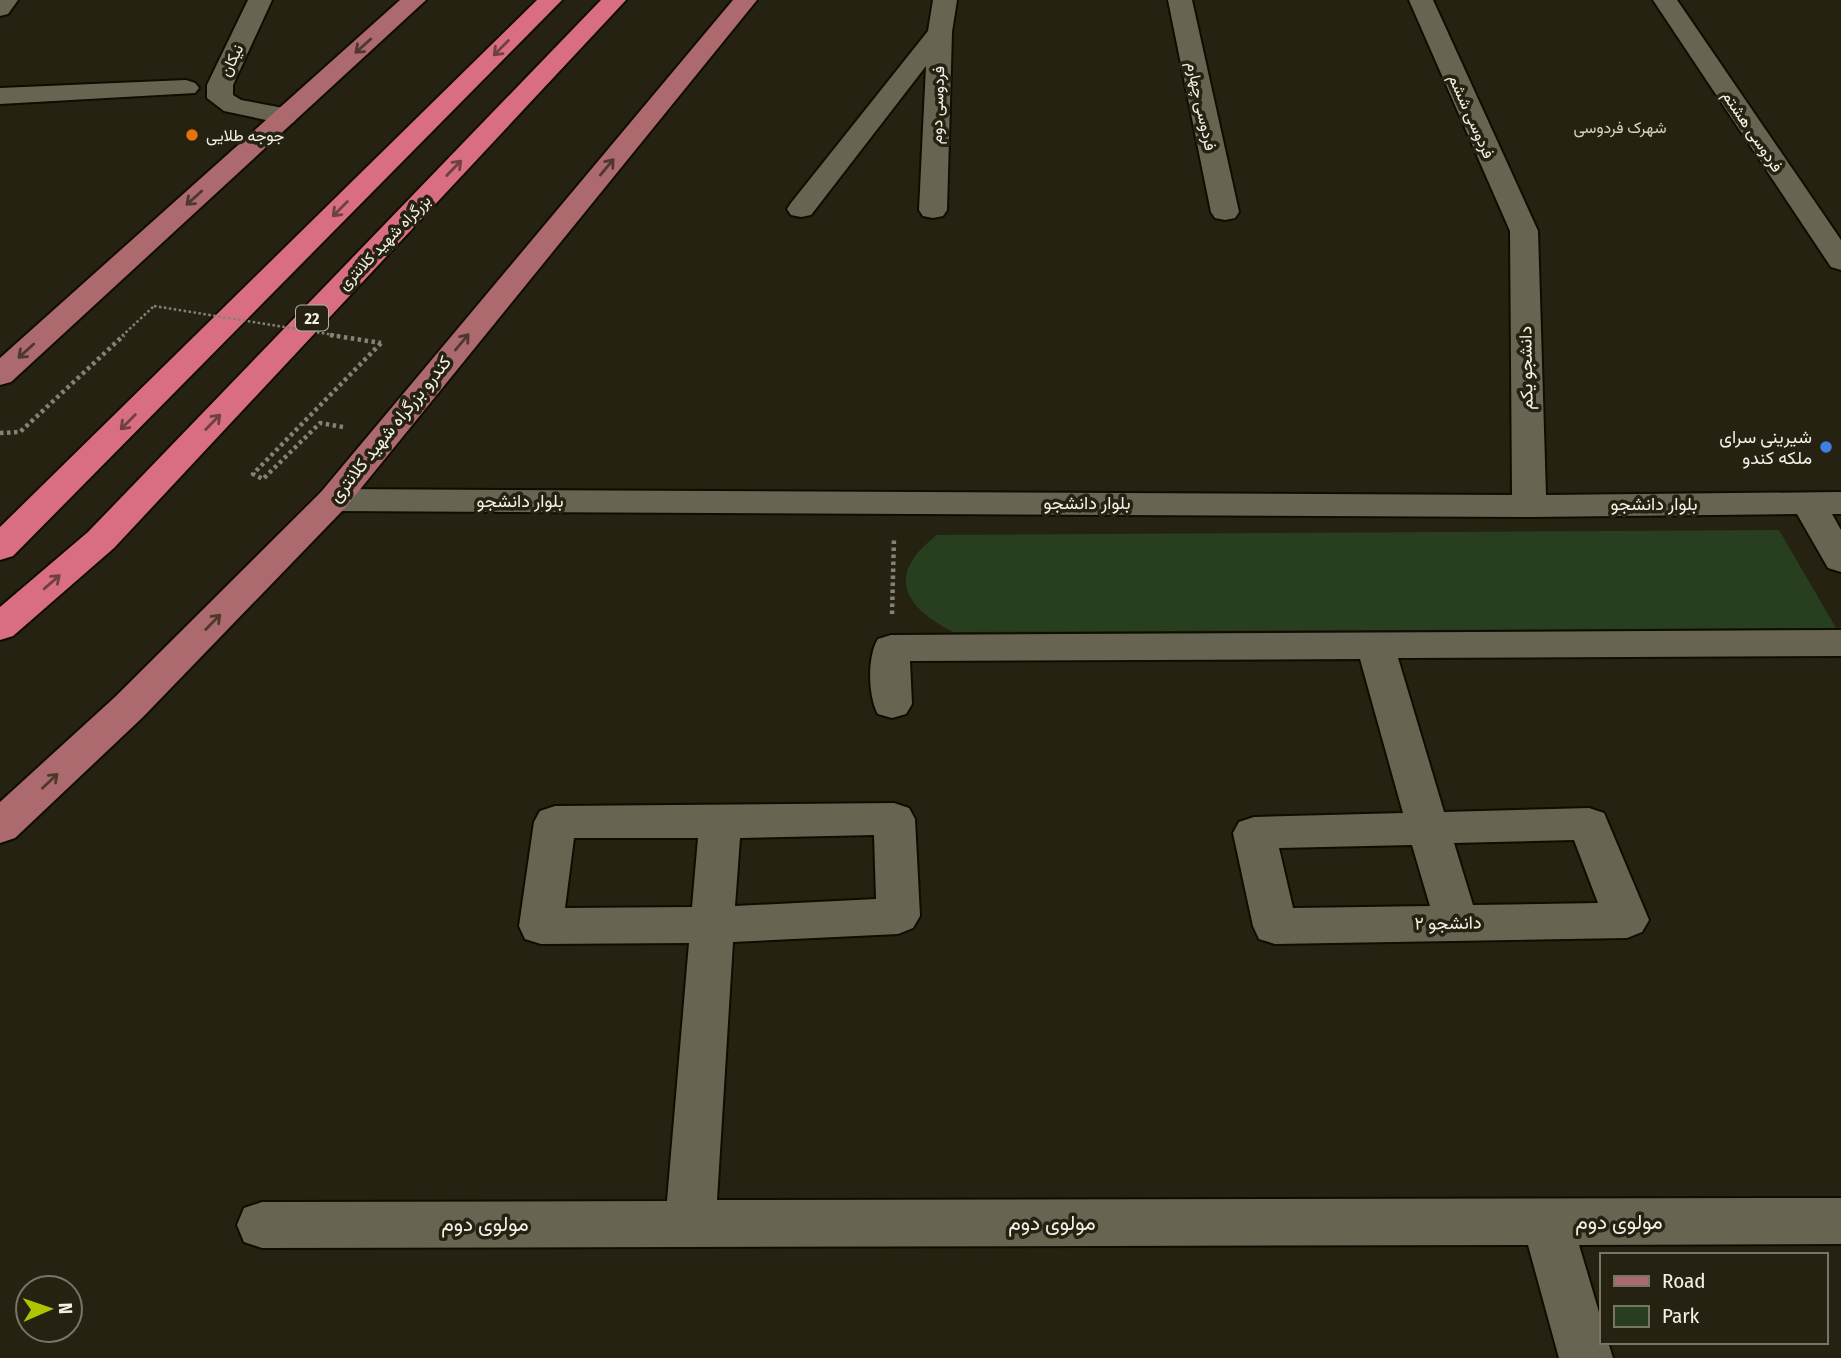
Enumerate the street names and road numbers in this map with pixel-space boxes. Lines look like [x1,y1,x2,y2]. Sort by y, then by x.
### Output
street label: نیکان [216,41,247,79]
street label: فردوسی چهارم [1181,60,1220,153]
street label: فردوسی دوم [927,66,949,144]
street label: فردوسی ششم [1444,71,1499,162]
street label: فردوسی هشتم [1718,87,1787,176]
street label: بزرگراه شهید کلانتری [334,191,435,295]
road number: 22 [296,306,328,330]
street label: دانشجو یکم [1514,326,1539,410]
street label: کندرو بزرگراه شهید کلانتری [324,351,456,507]
street label: بلوار دانشجو [477,490,564,512]
street label: بلوار دانشجو [1044,492,1131,514]
street label: بلوار دانشجو [1611,493,1698,515]
street label: ۲ دانشجو [1414,911,1482,935]
street label: مولوی دوم [1575,1209,1663,1236]
street label: مولوی دوم [1008,1210,1096,1237]
street label: مولوی دوم [441,1211,529,1238]

